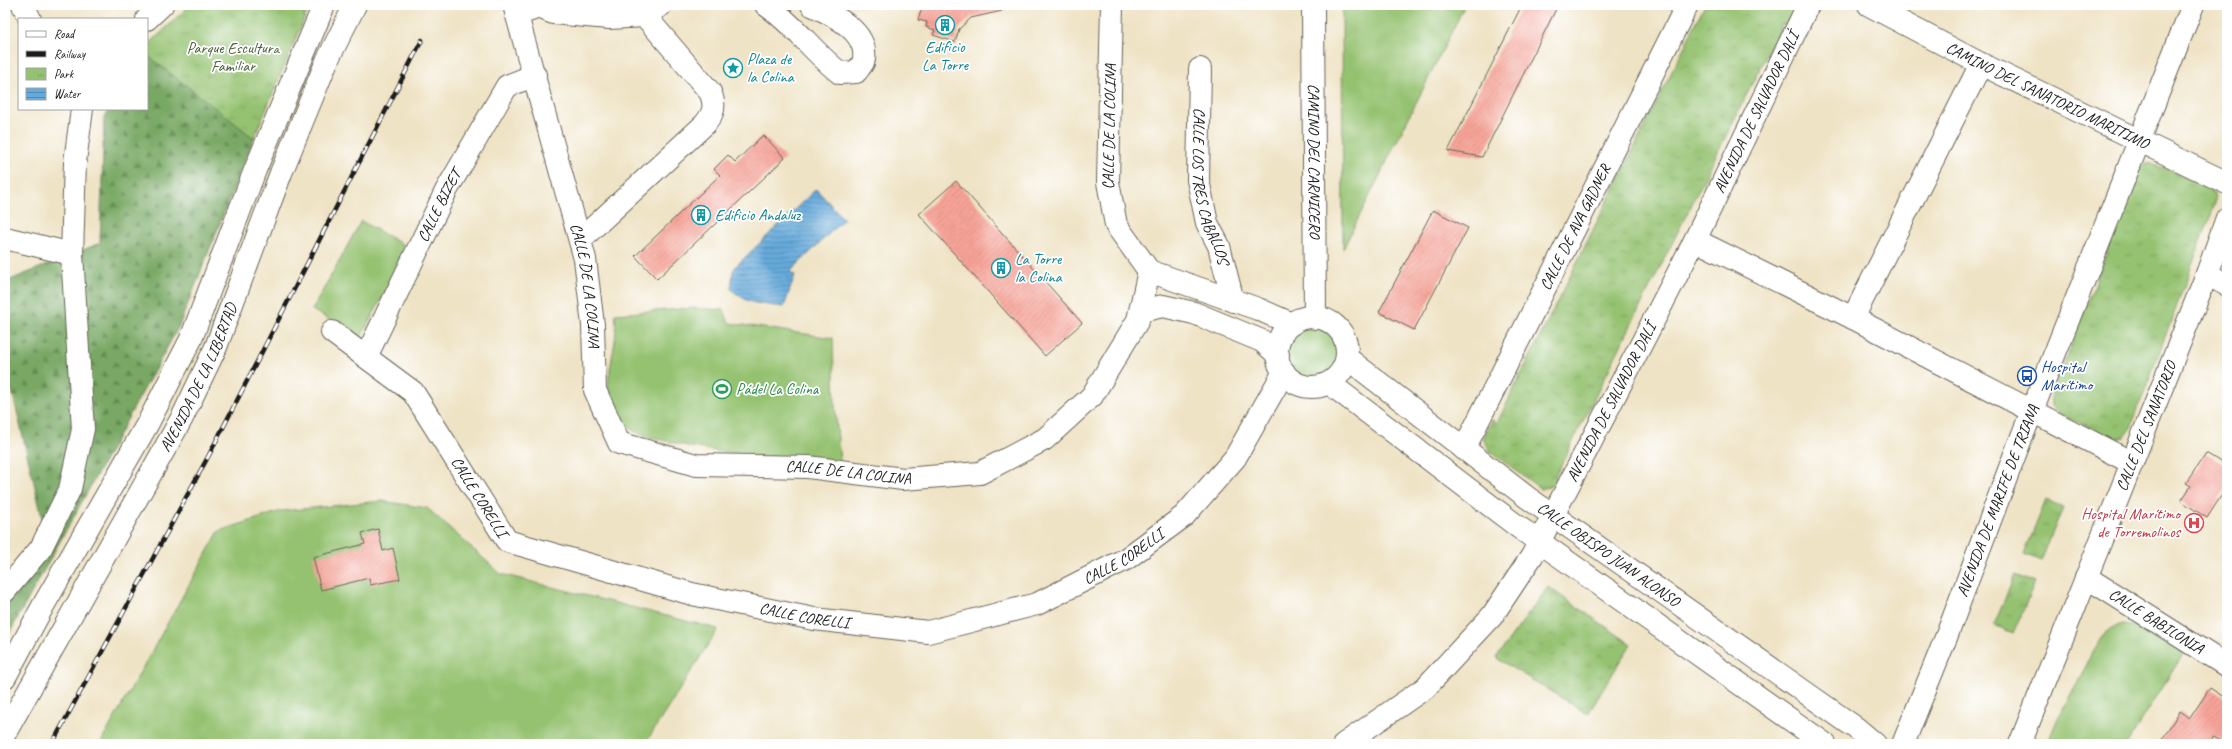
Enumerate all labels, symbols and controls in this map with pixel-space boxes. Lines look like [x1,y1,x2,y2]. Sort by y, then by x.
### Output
building icon: Edificio La Torre [934,14,956,36]
legend [18,18,148,110]
text: Road [54,26,76,42]
street label: AVENIDA DE SALVADOR DALÍ [1709,26,1805,196]
place label: Edificio La Torre [922,37,970,75]
street label: CAMINO DEL SANATORIO MARITIMO [1943,37,2154,154]
park label: Parque Escultura Familiar [187,38,281,76]
text: Railway [54,46,86,62]
place label: Plaza de la Colina [747,49,795,87]
place icon: Plaza de la Colina [722,57,744,79]
street label: CALLE DE LA COLINA [1098,63,1121,192]
text: Park [54,66,75,82]
street label: CAMINO DEL CARNICERO [1304,84,1325,240]
text: Water [54,86,82,102]
street label: CALLE LOS TRES CABALLOS [1188,108,1234,269]
street label: CALLE DE AVA GADNER [1535,160,1616,294]
street label: CALLE BIZET [413,162,468,245]
building icon: Edificio Andaluz [690,204,712,226]
place label: Edificio Andaluz [715,205,801,225]
street label: CALLE DE LA COLINA [565,221,604,349]
place label: La Torre la Colina [1015,249,1063,287]
building icon: La Torre la Colina [990,257,1012,279]
street label: AVENIDA DE LA LIBERTAD [155,299,242,455]
street label: AVENIDA DE SALVADOR DALÍ [1562,316,1662,485]
place label: Hospital Marítimo [2041,357,2094,395]
street label: CALLE DEL SANATORIO [2112,357,2182,494]
bus stop icon: Hospital Marítimo [2016,365,2038,387]
sports icon: Pádel La Colina [711,378,733,400]
place label: Pádel La Colina [736,379,820,399]
street label: AVENIDA DE MARIFE DE TRIANA [1952,401,2044,600]
street label: CALLE CORELLI [446,453,514,544]
street label: CALLE DE LA COLINA [785,457,912,489]
street label: CALLE OBISPO JUAN ALONSO [1533,498,1685,612]
place label: Hospital Marítimo de Torremolinos [2081,504,2182,542]
hospital icon: Hospital Marítimo de Torremolinos [2183,512,2205,534]
street label: CALLE CORELLI [1080,522,1171,589]
street label: CALLE BABILONIA [2105,584,2208,659]
street label: CALLE CORELLI [758,598,854,633]

